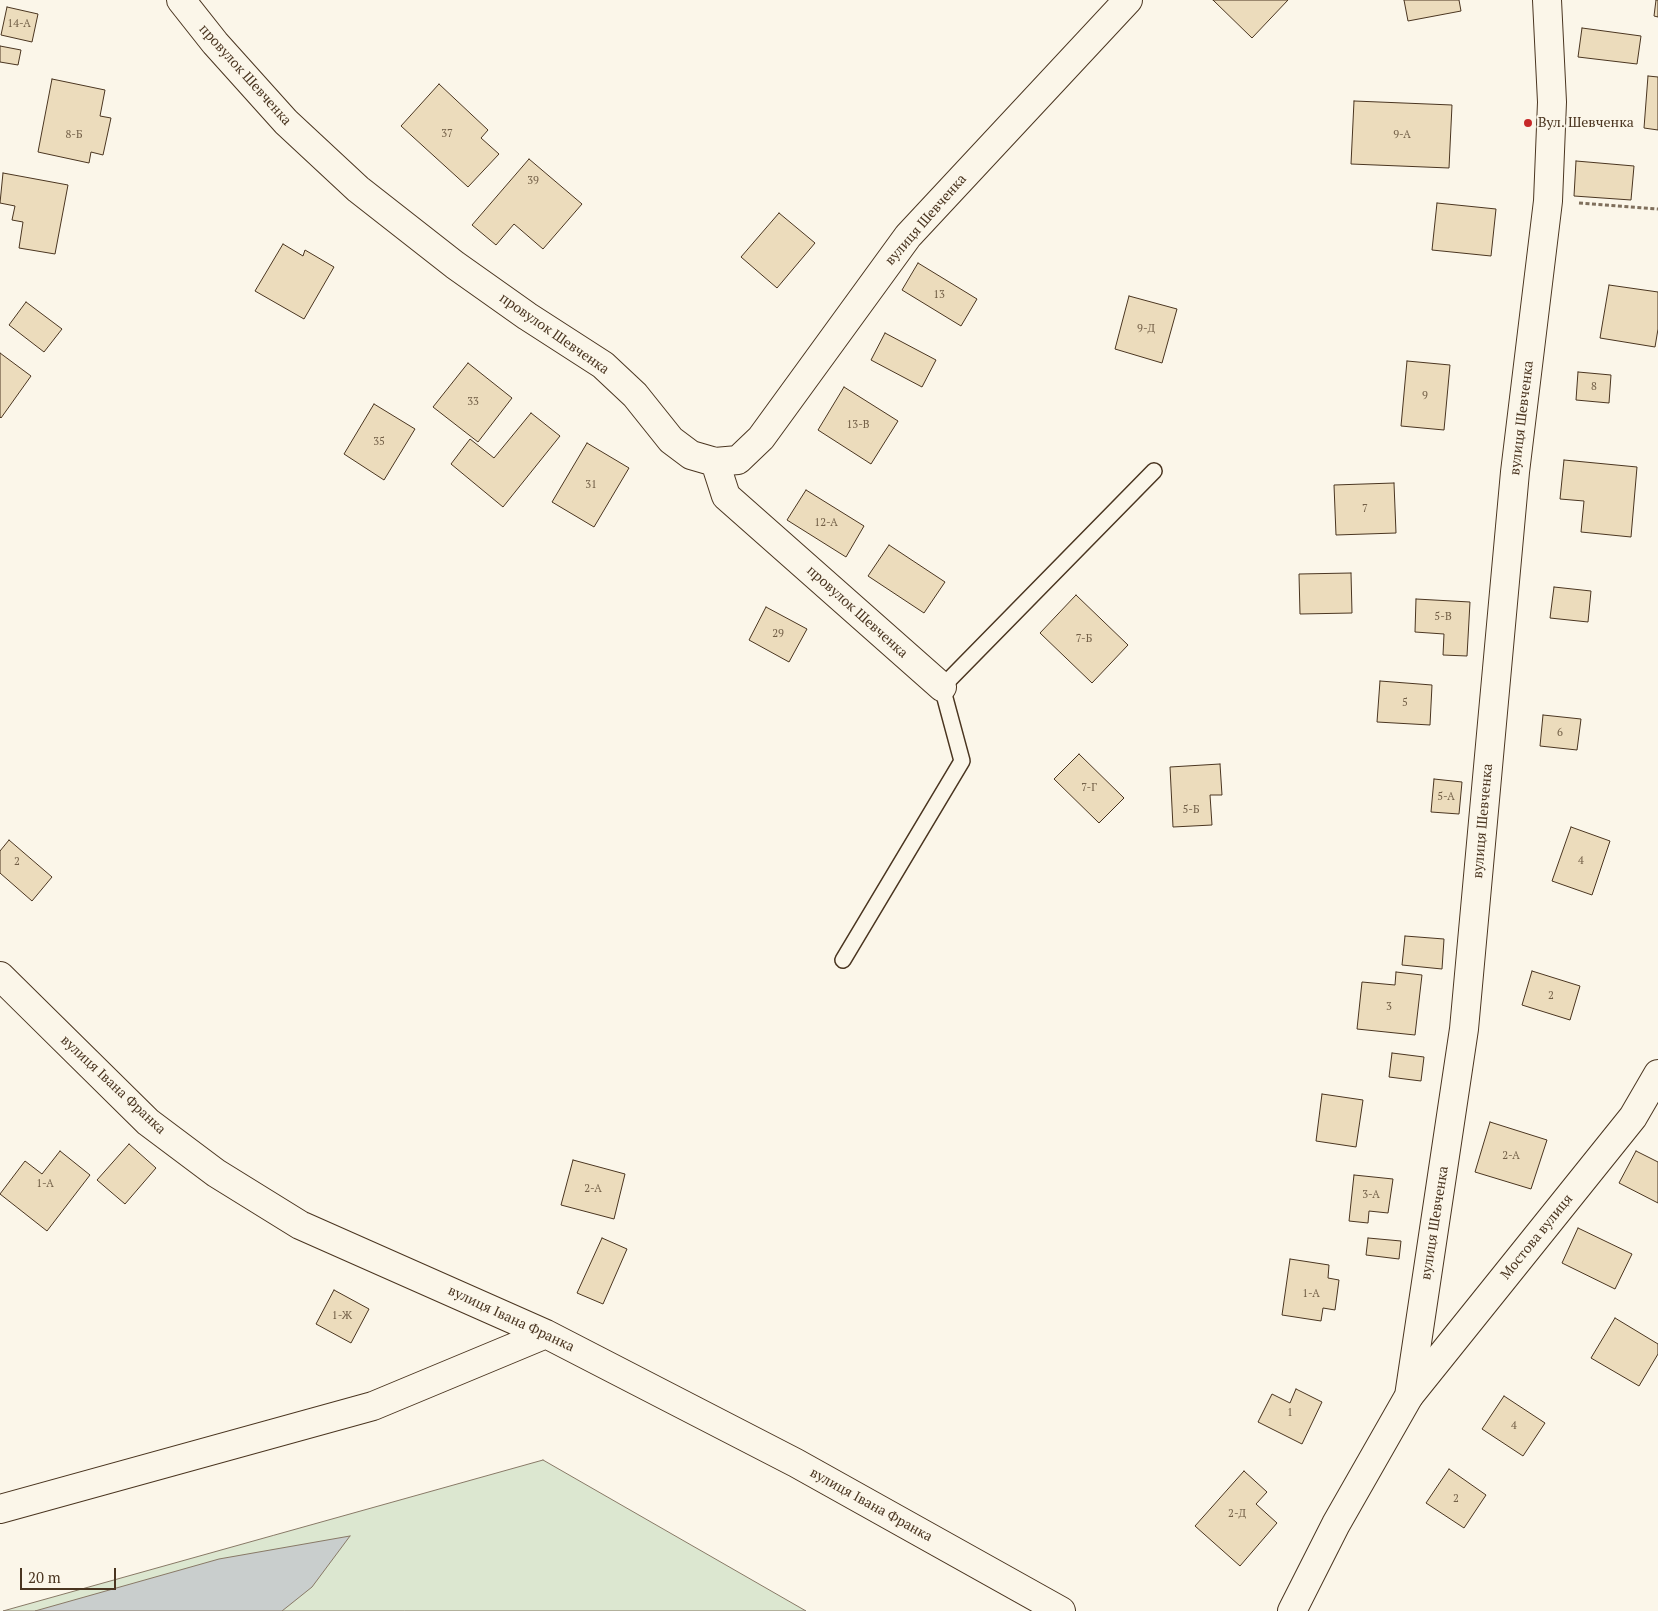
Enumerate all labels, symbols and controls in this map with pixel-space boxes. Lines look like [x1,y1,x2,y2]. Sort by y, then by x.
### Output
house number: 14-А [7,17,31,31]
street label: провулок Шевченка [195,21,295,129]
place label: Вул. Шевченка [1538,115,1634,131]
marker: Вул. Шевченка [1522,117,1534,129]
house number: 37 [441,127,453,141]
house number: 8-Б [65,128,83,142]
house number: 9-А [1393,128,1411,142]
street label: вулиця Шевченка [882,171,970,269]
house number: 39 [527,174,539,188]
house number: 13 [933,288,945,302]
street label: провулок Шевченка [496,290,612,378]
house number: 9-Д [1137,322,1155,336]
street label: вулиця Шевченка [1507,360,1537,476]
house number: 8 [1591,380,1597,394]
house number: 9 [1422,389,1428,403]
house number: 33 [467,395,479,409]
house number: 13-В [846,418,870,432]
house number: 35 [373,435,385,449]
house number: 31 [585,478,597,492]
house number: 7 [1362,502,1368,516]
house number: 12-А [814,516,838,530]
street label: провулок Шевченка [803,562,911,662]
house number: 5-В [1434,610,1452,624]
house number: 29 [772,627,784,641]
house number: 7-Б [1076,632,1092,646]
house number: 5 [1402,696,1408,710]
house number: 6 [1557,726,1563,740]
street label: вулиця Шевченка [1470,763,1496,879]
house number: 7-Г [1081,781,1097,795]
house number: 5-А [1437,790,1455,804]
house number: 5-Б [1182,803,1200,817]
house number: 4 [1578,854,1584,868]
house number: 2 [14,855,20,869]
house number: 2 [1548,989,1554,1003]
house number: 3 [1386,1000,1392,1014]
street label: вулиця Івана Франка [57,1032,169,1138]
house number: 2-А [1502,1149,1520,1163]
street label: вулиця Шевченка [1418,1165,1452,1281]
house number: 1-А [36,1177,54,1191]
house number: 2-А [584,1182,602,1196]
house number: 3-А [1362,1188,1380,1202]
street label: Мостова вулиця [1497,1191,1577,1283]
street label: вулиця Івана Франка [445,1282,577,1356]
house number: 1-А [1302,1287,1320,1301]
house number: 1-Ж [332,1309,352,1323]
house number: 1 [1287,1406,1293,1420]
house number: 4 [1511,1419,1517,1433]
street label: вулиця Івана Франка [807,1464,935,1546]
house number: 2 [1453,1492,1459,1506]
house number: 2-Д [1228,1507,1246,1521]
scale bar [22,1558,119,1590]
text: 20 m [28,1567,61,1587]

